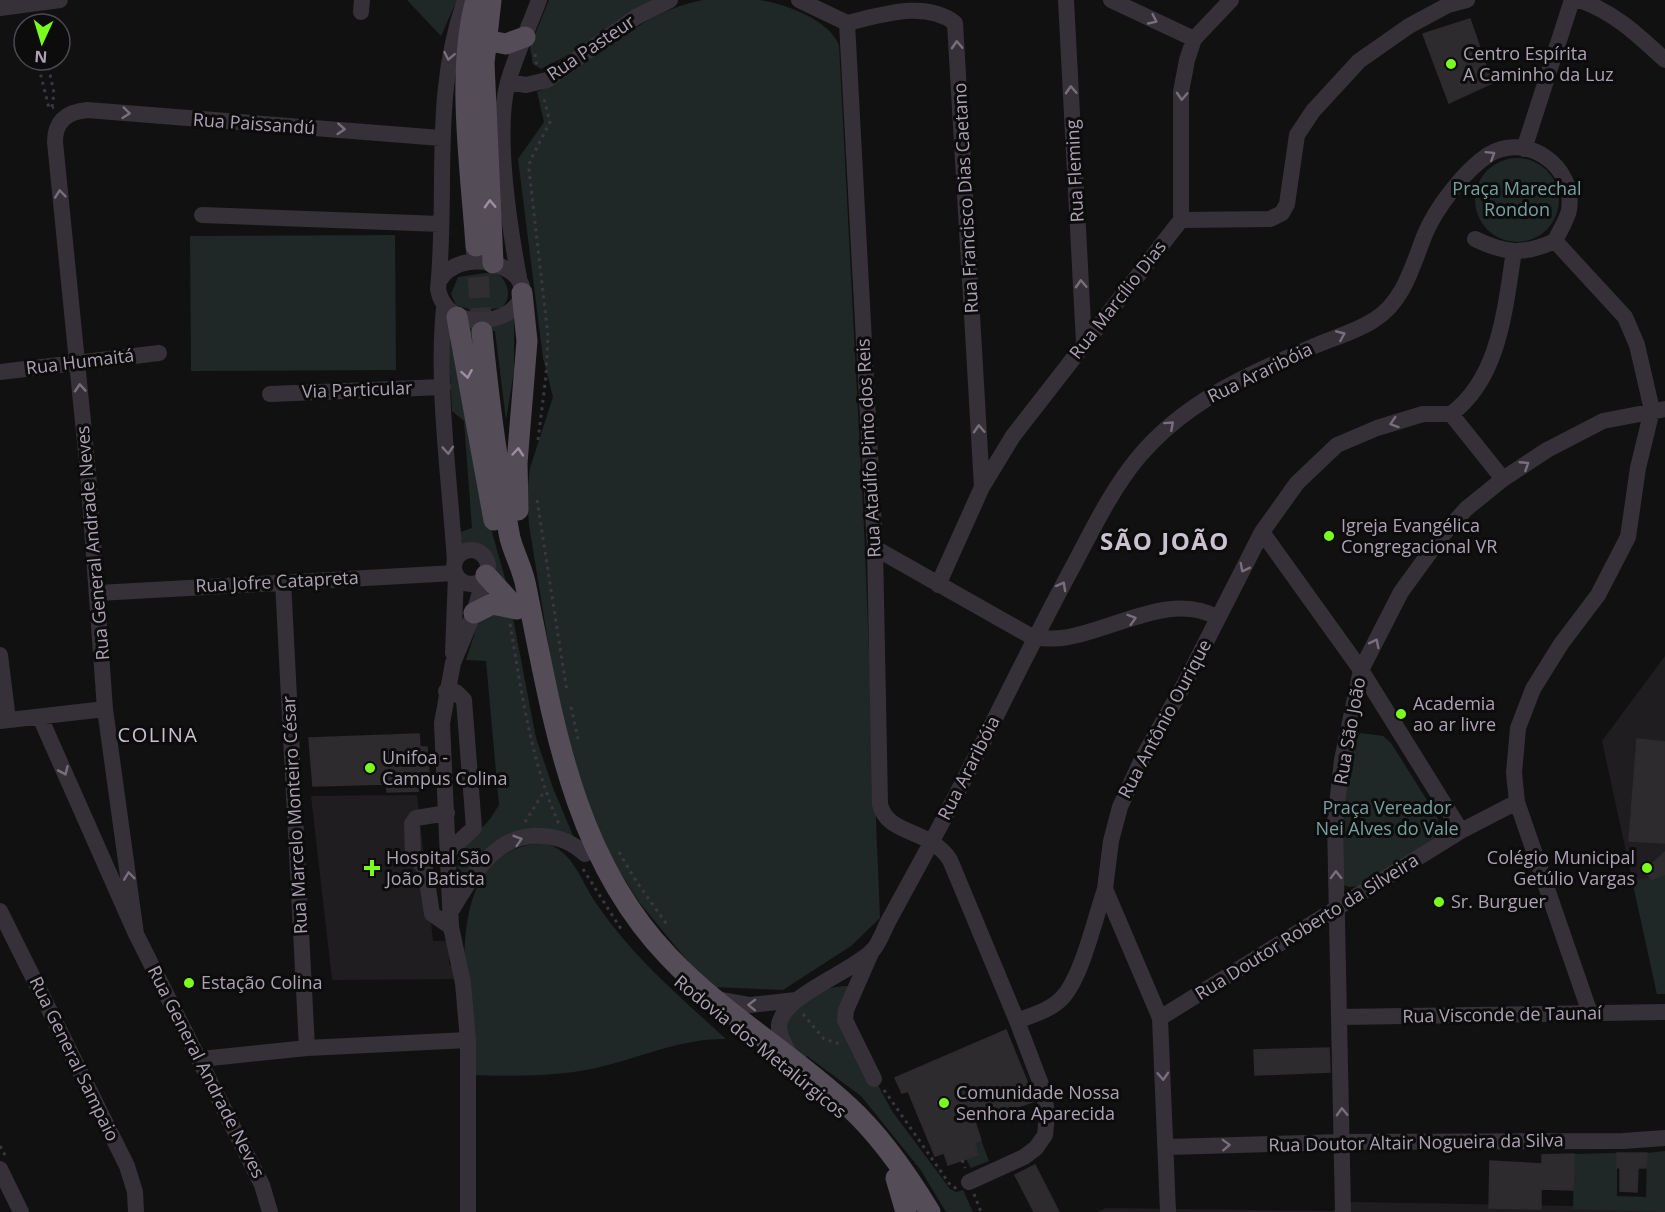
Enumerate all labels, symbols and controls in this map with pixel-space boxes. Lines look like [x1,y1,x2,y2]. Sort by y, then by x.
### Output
street label: Rua Pasteur [542,9,640,85]
north arrow [12,12,72,72]
one-way arrow [1146,12,1157,24]
one-way arrow [951,41,964,50]
place label: Centro Espírita A Caminho da Luz [1463,41,1614,86]
text: N [34,46,48,68]
one-way arrow [443,51,456,61]
marker: Centro Espírita A Caminho da Luz [1444,57,1458,71]
street label: Rua Francisco Dias Caetano [947,82,983,314]
one-way arrow [1065,85,1078,94]
one-way arrow [1175,92,1188,101]
one-way arrow [121,106,130,119]
street label: Rua Paissandú [192,107,316,139]
street label: Rua Fleming [1059,119,1089,223]
one-way arrow [337,123,346,136]
one-way arrow [1485,151,1495,163]
park label: Praça Marechal Rondon [1452,176,1582,221]
one-way arrow [54,190,67,199]
one-way arrow [484,200,497,209]
street label: Rua Marcílio Dias [1063,235,1171,364]
one-way arrow [1075,280,1088,289]
one-way arrow [1335,330,1346,342]
street label: Rua Araribóia [1203,336,1316,408]
street label: Rua Ataúlfo Pinto dos Reis [850,338,886,558]
street label: Rua Humaitá [24,342,135,380]
one-way arrow [460,370,472,379]
street label: Via Particular [301,375,413,403]
one-way arrow [74,384,87,393]
one-way arrow [1389,416,1399,428]
one-way arrow [1163,421,1173,432]
one-way arrow [973,424,986,433]
street label: Rua General Andrade Neves [70,425,114,662]
one-way arrow [441,445,454,454]
one-way arrow [511,447,524,457]
one-way arrow [1519,460,1529,472]
place label: Igreja Evangélica Congregacional VR [1341,513,1497,558]
district label: SÃO JOÃO [1100,524,1230,557]
marker: Igreja Evangélica Congregacional VR [1322,529,1336,543]
one-way arrow [1239,561,1251,572]
street label: Rua Jofre Catapreta [195,565,359,597]
one-way arrow [1055,582,1066,593]
one-way arrow [1126,614,1137,626]
street label: Rua Antônio Ourique [1112,635,1216,802]
one-way arrow [1367,639,1379,650]
street label: Rua São João [1328,675,1370,786]
place label: Academia ao ar livre [1413,691,1496,736]
street label: Rua Marcelo Monteiro César [276,695,312,935]
marker: Academia ao ar livre [1394,707,1408,721]
street label: Rua Araribóia [932,711,1005,824]
district label: COLINA [118,721,198,748]
place label: Unifoa - Campus Colina [382,745,508,790]
marker: Unifoa - Campus Colina [363,761,377,775]
one-way arrow [56,765,68,776]
park label: Praça Vereador Nei Alves do Vale [1315,795,1459,840]
one-way arrow [512,834,523,847]
place label: Hospital São João Batista [384,845,491,890]
place label: Colégio Municipal Getúlio Vargas [1487,845,1635,890]
street label: Rua Doutor Roberto da Silveira [1190,847,1423,1005]
marker: Hospital São João Batista [363,859,381,877]
marker: Colégio Municipal Getúlio Vargas [1640,861,1654,875]
one-way arrow [1330,870,1342,879]
one-way arrow [124,871,136,880]
place label: Sr. Burguer [1451,889,1547,913]
marker: Sr. Burguer [1432,895,1446,909]
street label: Rua General Andrade Neves [143,961,271,1182]
street label: Rodovia dos Metalúrgicos [669,969,852,1123]
place label: Estação Colina [201,970,322,994]
street label: Rua General Sampaio [25,972,125,1145]
marker: Estação Colina [182,976,196,990]
one-way arrow [748,999,757,1011]
street label: Rua Visconde de Taunaí [1402,1000,1602,1028]
one-way arrow [1157,1072,1170,1081]
place label: Comunidade Nossa Senhora Aparecida [956,1080,1120,1125]
marker: Comunidade Nossa Senhora Aparecida [937,1096,951,1110]
one-way arrow [1335,1107,1348,1116]
street label: Rua Doutor Altair Nogueira da Silva [1268,1127,1564,1157]
one-way arrow [1221,1139,1230,1152]

